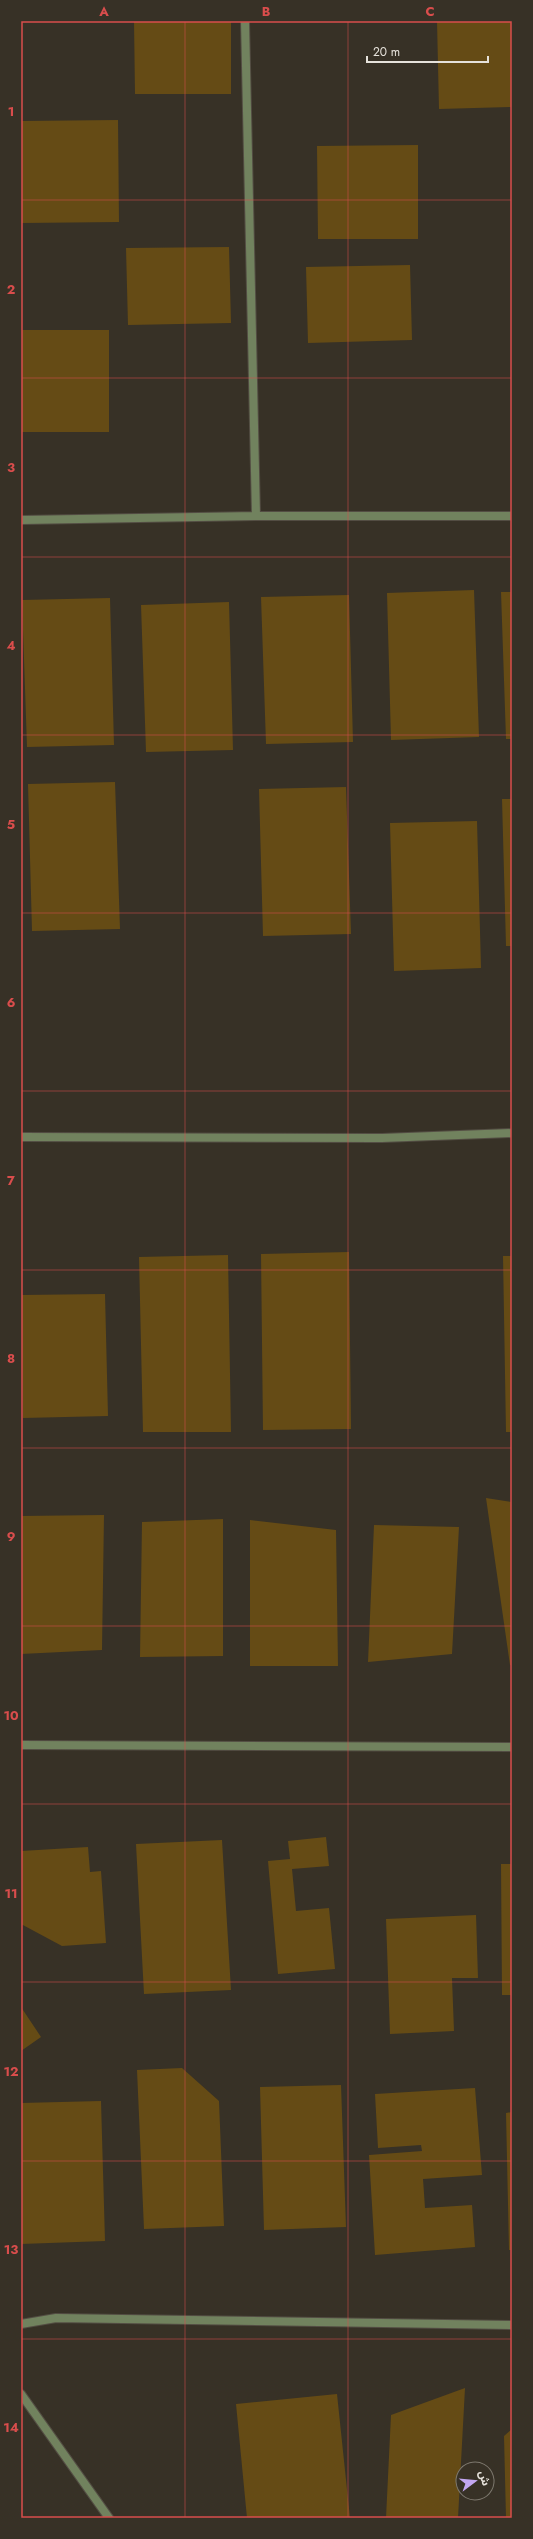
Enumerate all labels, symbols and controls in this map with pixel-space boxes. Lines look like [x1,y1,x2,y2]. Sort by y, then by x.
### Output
text: A [98,2,109,21]
text: B [262,2,271,21]
text: C [425,2,435,21]
scale bar [367,38,488,64]
text: 20 m [373,43,400,61]
text: 1 [8,102,14,121]
text: 2 [7,280,15,299]
text: 3 [7,458,15,477]
text: 4 [6,636,16,655]
text: 5 [7,815,15,834]
text: 6 [7,993,16,1012]
text: 7 [7,1171,15,1190]
text: 8 [7,1349,15,1368]
text: 9 [7,1527,16,1546]
text: 10 [3,1706,19,1725]
text: 11 [4,1884,18,1903]
text: 12 [3,2062,19,2081]
text: 13 [4,2240,18,2259]
text: 14 [3,2418,19,2437]
north arrow [455,2461,495,2501]
text: ش [475,2469,494,2488]

